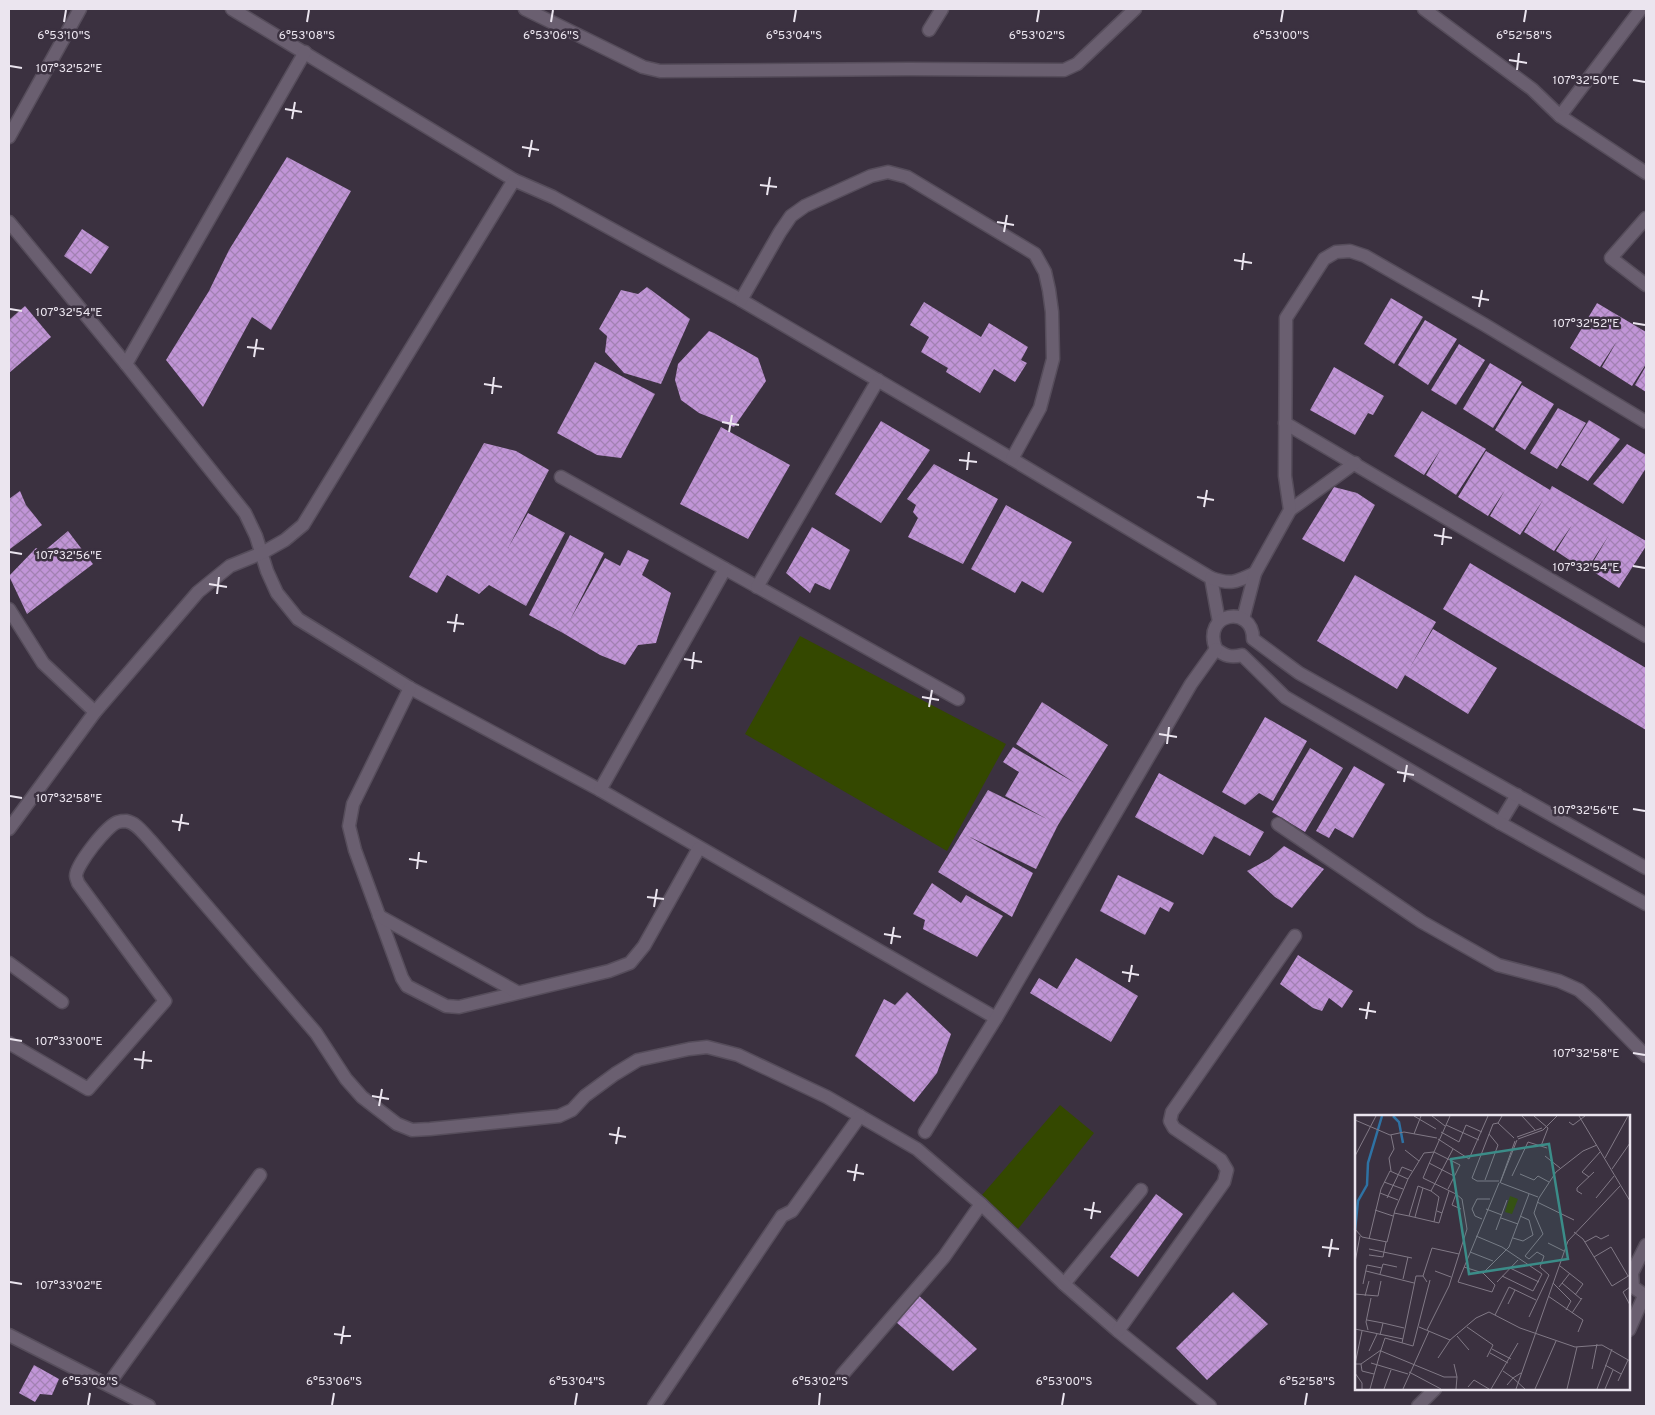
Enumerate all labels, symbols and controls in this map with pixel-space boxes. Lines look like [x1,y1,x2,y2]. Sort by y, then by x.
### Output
text: 6°53'10"S [37,28,91,44]
text: 6°53'08"S [279,28,335,44]
text: 6°53'06"S [523,28,579,44]
text: 6°53'04"S [766,28,822,44]
text: 6°53'02"S [1009,28,1065,44]
text: 6°53'00"S [1253,28,1309,44]
text: 6°52'58"S [1496,28,1552,44]
text: 107°32'52"E [36,61,102,77]
text: 107°32'50"E [1552,73,1620,89]
text: 107°32'54"E [35,305,103,321]
text: 107°32'52"E [1553,316,1619,332]
text: 107°32'56"E [36,548,102,564]
text: 107°32'54"E [1552,560,1620,576]
text: 107°32'58"E [36,791,102,807]
text: 107°32'56"E [1553,803,1619,819]
text: 107°33'00"E [35,1034,103,1050]
text: 107°32'58"E [1553,1046,1619,1062]
inset map [1355,1115,1630,1390]
text: 107°33'02"E [35,1278,103,1294]
text: 6°53'08"S [62,1374,118,1390]
text: 6°53'06"S [306,1374,362,1390]
text: 6°53'04"S [549,1374,605,1390]
text: 6°53'02"S [792,1374,848,1390]
text: 6°53'00"S [1036,1374,1092,1390]
text: 6°52'58"S [1279,1374,1335,1390]

